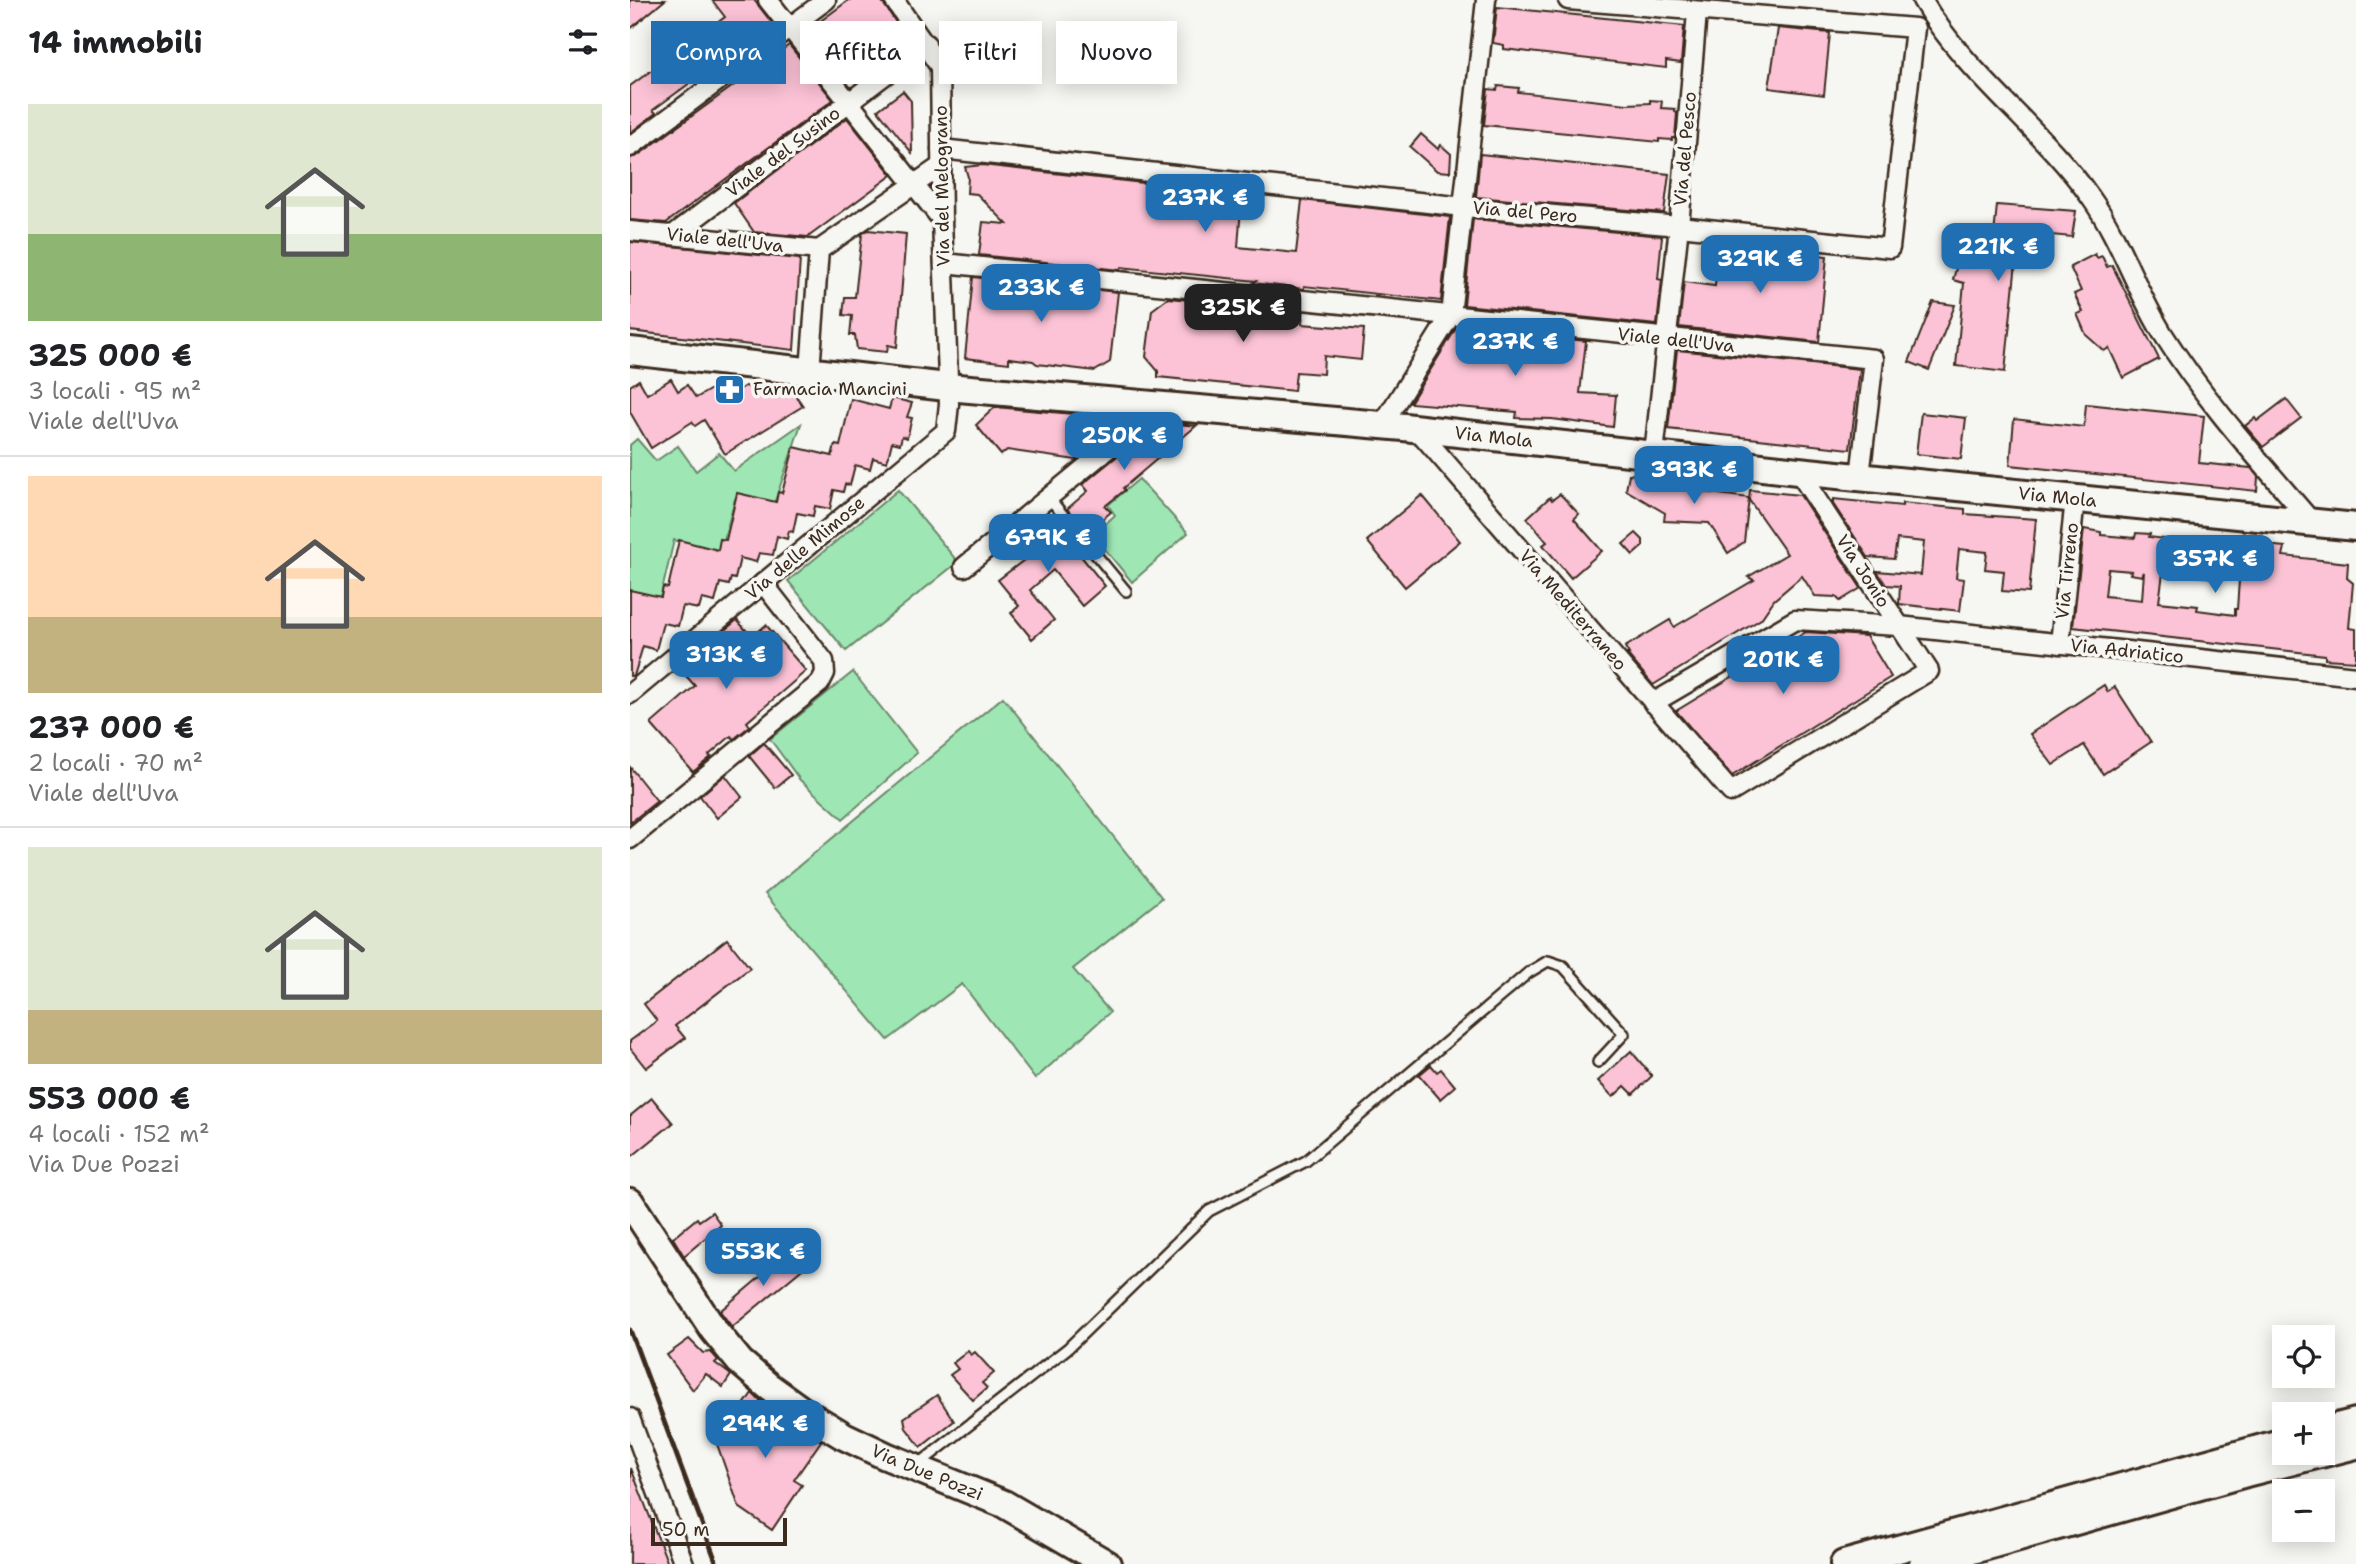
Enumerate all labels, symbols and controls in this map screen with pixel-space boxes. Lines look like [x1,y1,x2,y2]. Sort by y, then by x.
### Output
chip: Compra [651,21,786,84]
chip: Affitta [800,21,925,84]
chip: Filtri [939,21,1042,84]
chip: Nuovo [1056,21,1177,84]
text: 14 immobili [28,22,203,63]
icon: filters [564,23,602,61]
street label: Via del Pesco [1668,91,1702,207]
street label: Viale del Susino [721,101,845,203]
street label: Via del Melograno [929,105,955,267]
icon: home [252,149,378,275]
pin: 237K € [1148,174,1262,234]
text: 237K € [1162,182,1248,212]
street label: Via del Pero [1472,195,1578,229]
street label: Viale dell'Uva [665,222,785,258]
pin: 221K € [1941,224,2055,283]
text: 221K € [1957,231,2039,261]
pin: 329K € [1703,236,1817,295]
text: 329K € [1717,243,1803,273]
pin: 233K € [984,264,1098,324]
text: 233K € [997,272,1085,302]
pin: 325K € [1186,284,1300,344]
text: 325K € [1200,292,1286,322]
pin: 237K € [1458,318,1572,378]
street label: Viale dell'Uva [1616,322,1736,358]
text: 237K € [1472,326,1558,356]
text: 325 000 € [28,335,192,376]
pharmacy icon: Farmacia Mancini [713,372,747,406]
text: 3 locali · 95 m² [28,376,201,406]
place label: Farmacia Mancini [753,377,907,401]
text: Viale dell'Uva [28,406,179,436]
pin: 250K € [1067,412,1181,472]
text: 250K € [1081,420,1167,450]
street label: Via Mola [1453,421,1534,453]
pin: 393K € [1637,447,1751,506]
text: 393K € [1650,454,1738,484]
street label: Via Mola [2017,481,2098,513]
street label: Via delle Mimose [740,491,870,605]
pin: 679K € [991,514,1105,574]
icon: home [252,521,378,647]
street label: Via Tirreno [2050,521,2084,621]
text: 679K € [1005,522,1091,552]
street label: Via Jonio [1830,530,1896,612]
pin: 357K € [2158,536,2272,595]
text: 357K € [2172,543,2258,573]
street label: Via Mediterraneo [1514,544,1632,676]
pin: 313K € [669,632,783,691]
street label: Via Adriatico [2069,633,2185,669]
pin: 201K € [1726,636,1840,696]
text: 313K € [686,639,766,669]
text: 201K € [1742,644,1824,674]
text: 237 000 € [28,707,194,748]
text: 2 locali · 70 m² [28,748,203,778]
text: Viale dell'Uva [28,778,179,808]
icon: home [252,892,378,1018]
text: 553 000 € [28,1078,190,1119]
text: 4 locali · 152 m² [28,1119,210,1149]
text: Via Due Pozzi [28,1149,180,1179]
pin: 553K € [706,1228,820,1288]
text: 553K € [721,1236,805,1266]
map controls [2272,1325,2335,1542]
button: locate [2272,1325,2335,1388]
pin: 294K € [708,1400,822,1460]
button: + [2272,1402,2335,1465]
text: 294K € [722,1408,808,1438]
street label: Via Due Pozzi [867,1439,987,1506]
button: − [2272,1479,2335,1542]
scale bar [651,1515,788,1547]
text: 50 m [662,1517,710,1542]

